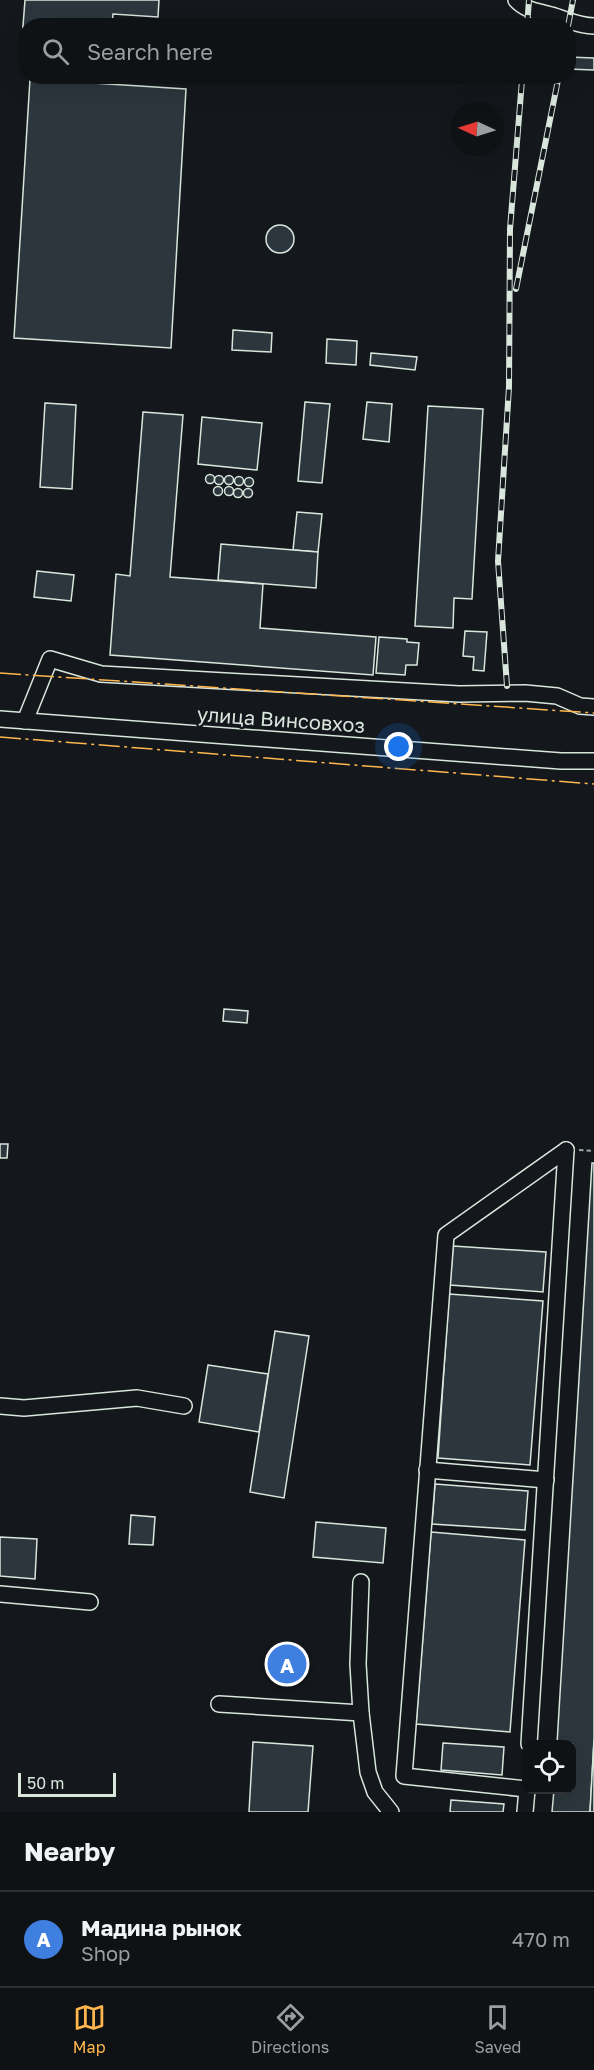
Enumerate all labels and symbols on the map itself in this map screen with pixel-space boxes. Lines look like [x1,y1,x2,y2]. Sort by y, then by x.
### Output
north arrow [450,102,504,156]
street label: улица Винсовхоз [196,701,366,737]
your location [384,732,413,761]
pin: A [268,1642,306,1686]
scale bar [18,1770,116,1798]

